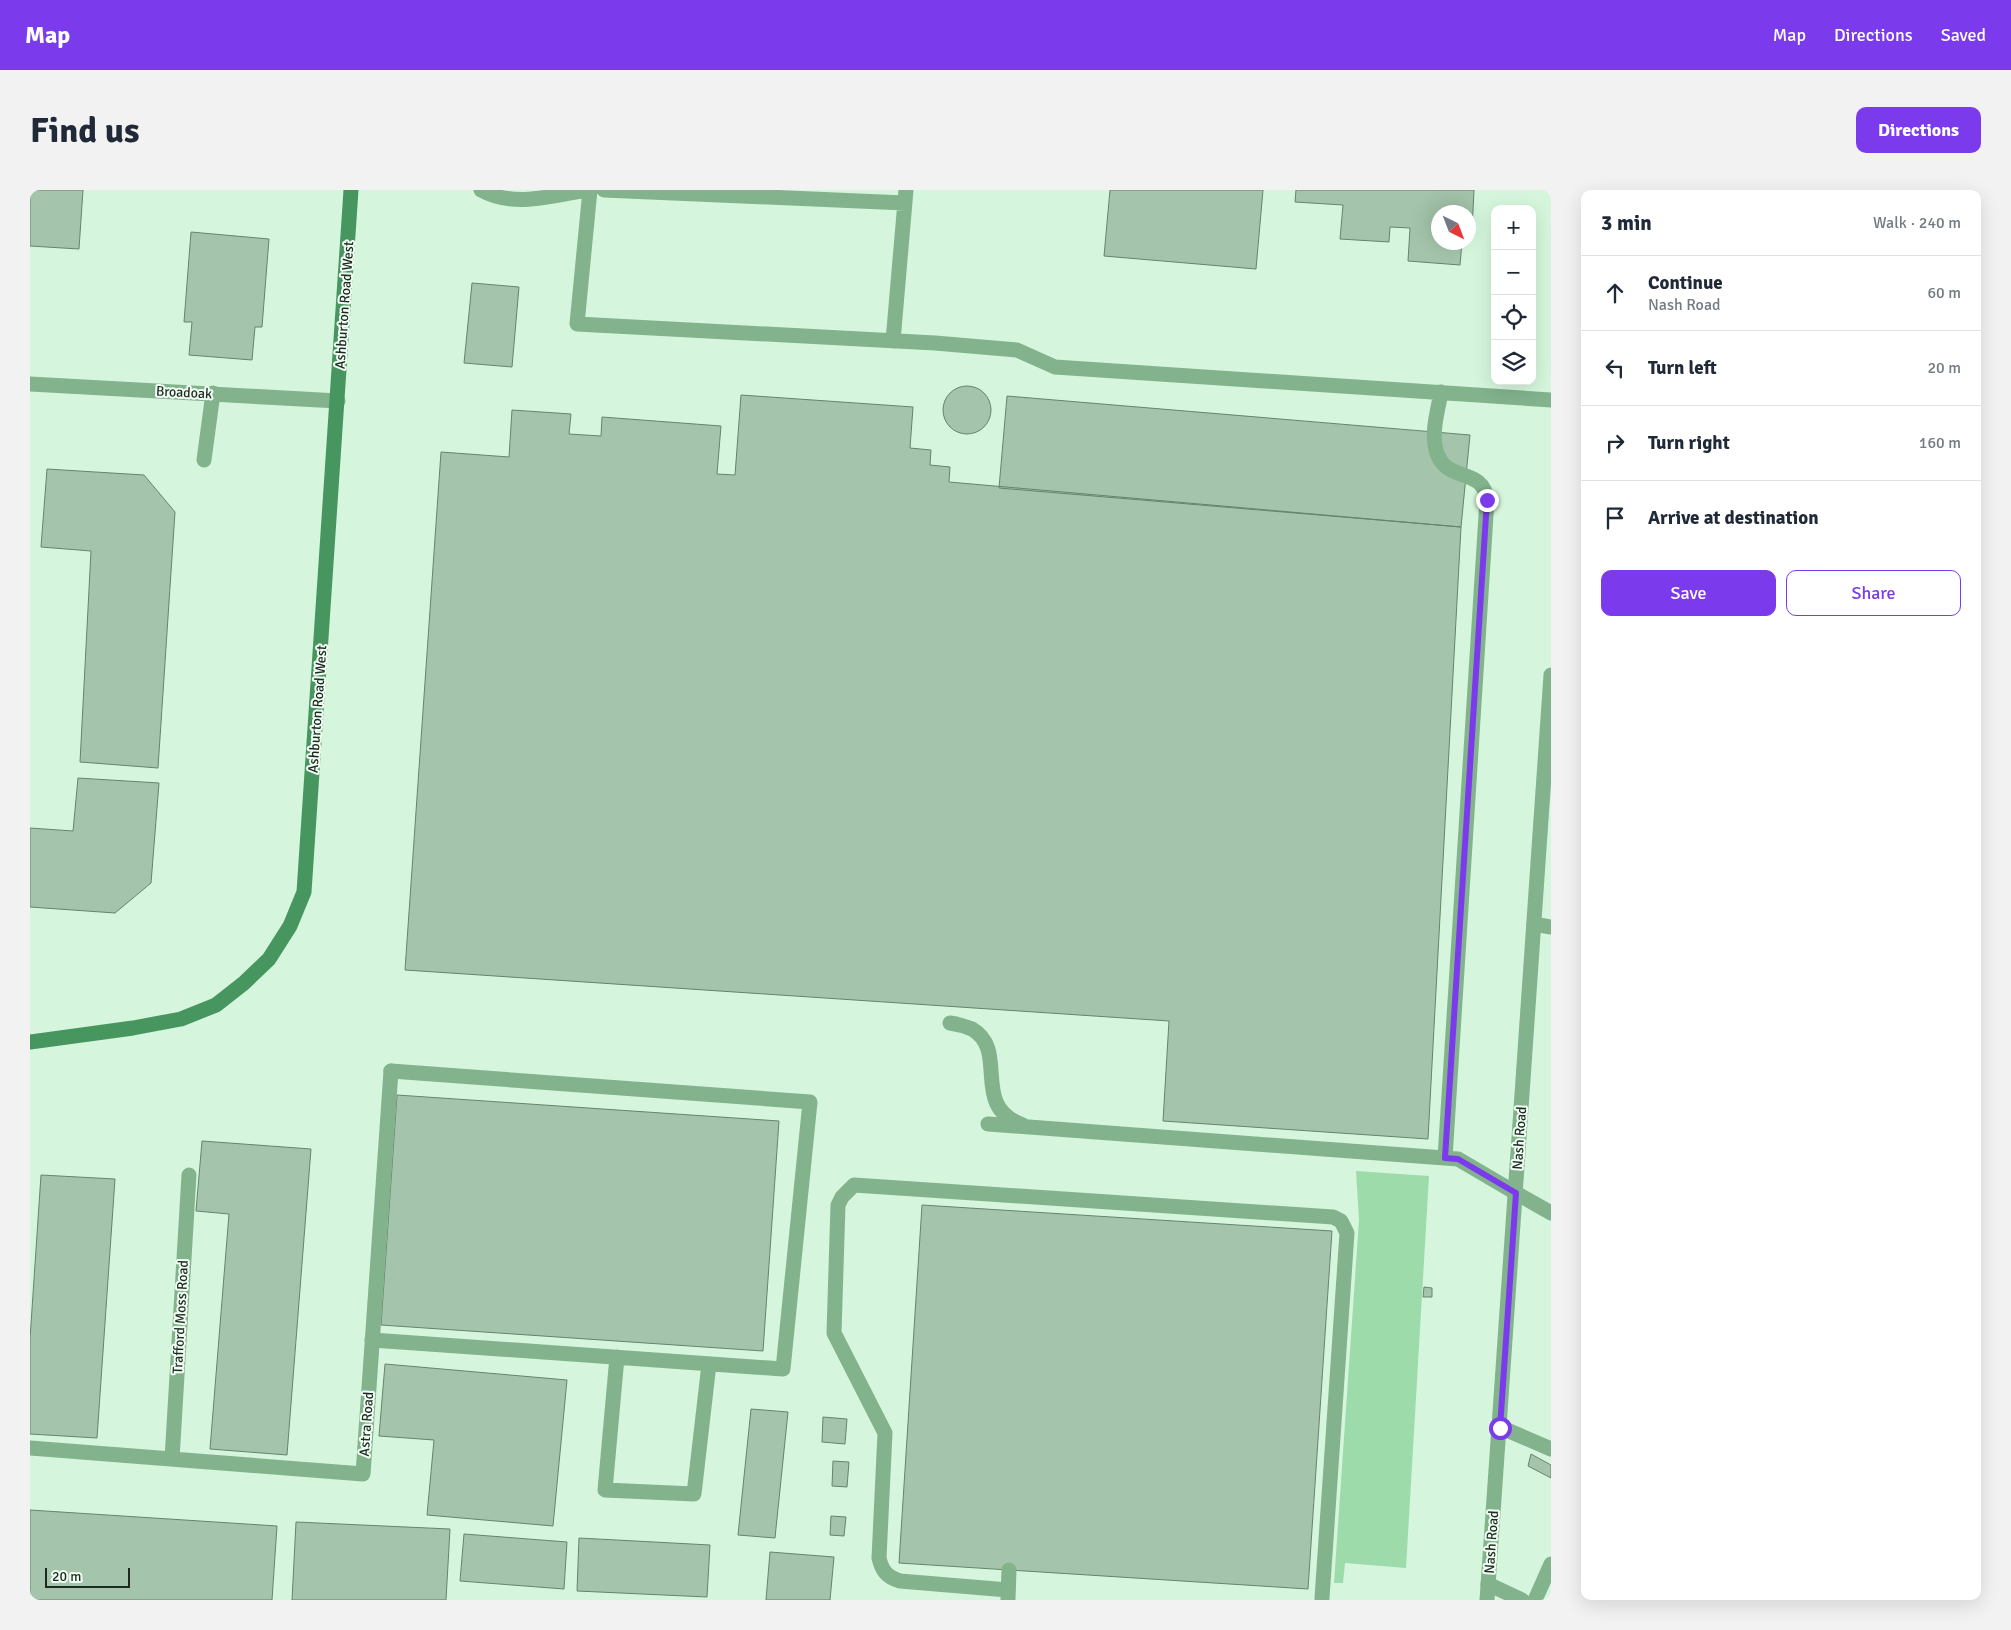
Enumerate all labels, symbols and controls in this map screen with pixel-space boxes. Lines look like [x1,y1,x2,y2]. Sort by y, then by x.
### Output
text: Map [25,20,70,50]
text: Map [1773,24,1806,46]
text: Directions [1834,24,1913,46]
text: Saved [1941,24,1986,46]
button: Directions [1856,107,1981,153]
text: Find us [30,109,140,152]
north arrow [1431,205,1476,250]
map controls [1491,205,1536,385]
button: + [1491,205,1536,250]
text: 3 min [1601,210,1652,236]
text: Walk · 240 m [1873,213,1961,233]
street label: Ashburton Road West [332,241,357,369]
button: − [1491,250,1536,295]
text: Continue [1648,271,1723,295]
icon: ahead [1601,279,1629,307]
text: 60 m [1927,283,1961,303]
button: locate [1491,295,1536,340]
text: Nash Road [1648,295,1720,315]
button: layers [1491,340,1536,385]
icon: left [1601,354,1629,382]
text: Turn left [1648,356,1717,380]
text: 20 m [1927,358,1961,378]
street label: Broadoak [155,383,213,402]
icon: right [1601,429,1629,457]
text: Turn right [1648,431,1730,455]
text: 160 m [1919,433,1961,453]
route end [1476,489,1499,512]
icon: arrive [1601,504,1629,532]
text: Arrive at destination [1648,506,1819,530]
button: Save [1601,570,1776,616]
button: Share [1786,570,1961,616]
street label: Ashburton Road West [305,645,330,773]
street label: Nash Road [1509,1106,1530,1170]
street label: Trafford Moss Road [169,1260,192,1374]
street label: Astra Road [356,1391,377,1457]
route start [1489,1417,1512,1440]
street label: Nash Road [1481,1510,1502,1574]
scale bar [45,1565,130,1588]
text: 20 m [52,1568,81,1585]

